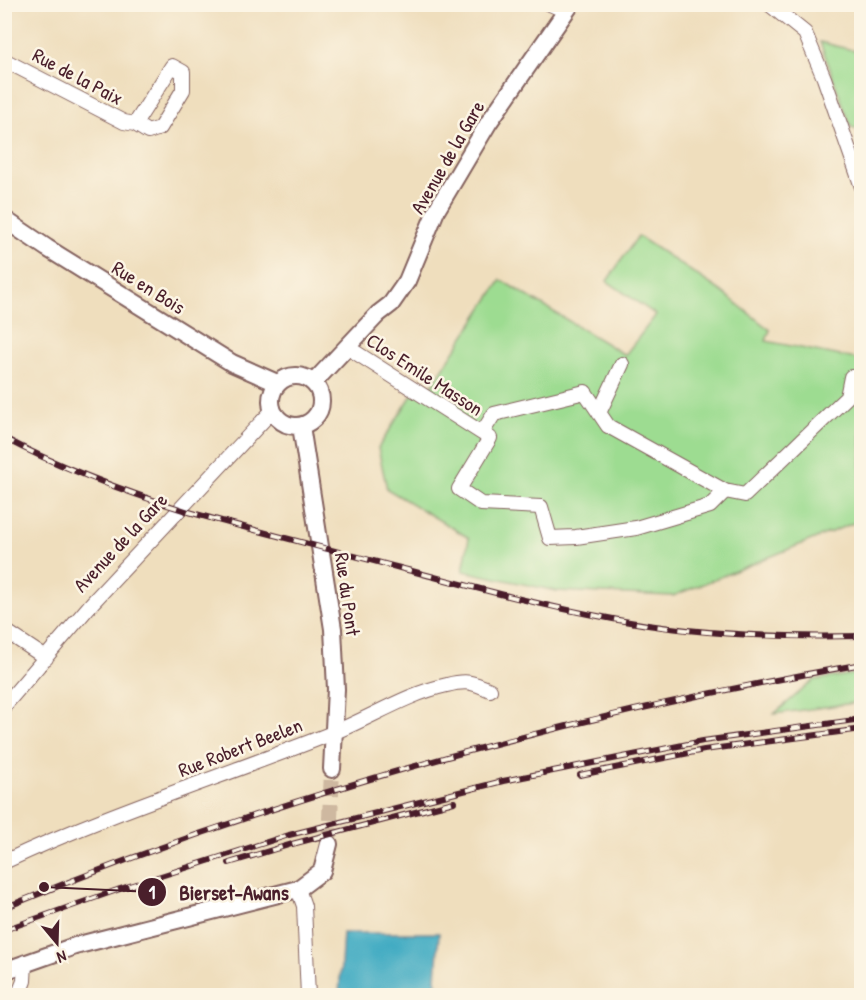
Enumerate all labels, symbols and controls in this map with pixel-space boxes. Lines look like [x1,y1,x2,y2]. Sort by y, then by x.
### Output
street label: Rue de la Paix [28,41,128,111]
street label: Avenue de la Gare [404,95,490,219]
street label: Rue en Bois [107,254,191,320]
street label: Clos Emile Masson [362,326,488,422]
street label: Avenue de la Gare [67,486,173,597]
street label: Rue du Pont [329,551,367,638]
street label: Rue Robert Beelen [174,711,306,783]
callout: Bierset-Awans [137,873,301,912]
text: Bierset-Awans [179,878,289,907]
text: 1 [149,880,156,905]
north arrow [27,913,87,973]
text: N [54,945,69,969]

